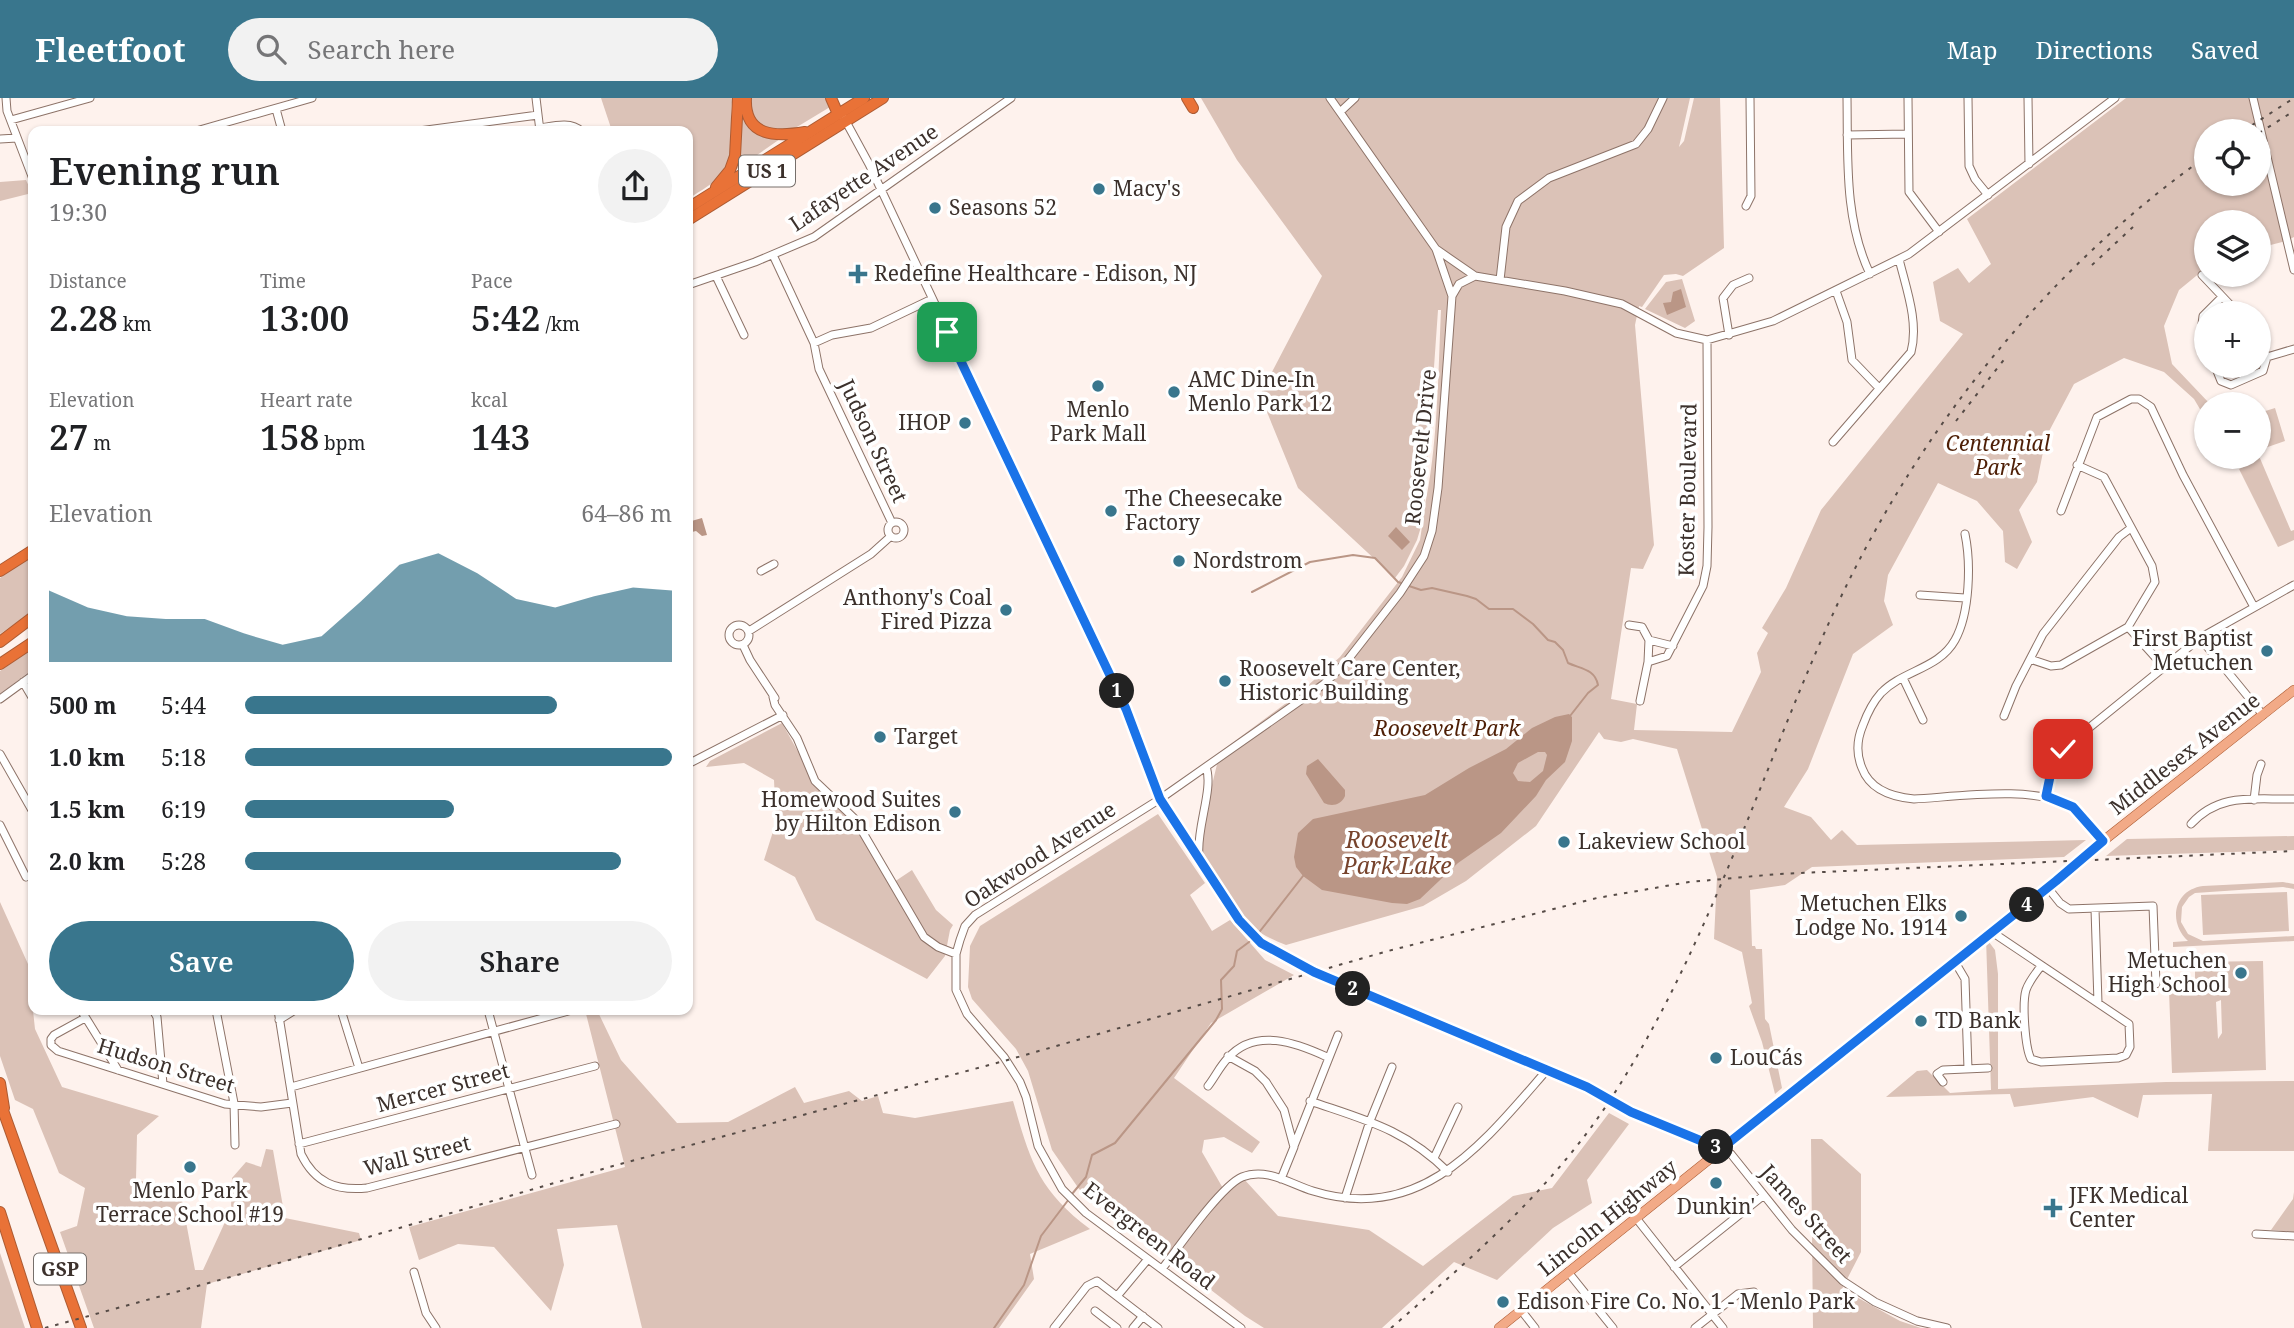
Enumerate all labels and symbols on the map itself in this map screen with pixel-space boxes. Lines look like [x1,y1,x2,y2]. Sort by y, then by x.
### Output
street label: Lafayette Avenue [784,117,943,237]
road number: US 1 [739,156,795,186]
place label: Macy's [1113,174,1181,202]
marker: Macy's [1091,181,1107,197]
place label: Seasons 52 [949,193,1057,221]
marker: Seasons 52 [927,200,943,216]
place label: Redefine Healthcare - Edison, NJ [874,259,1197,287]
marker: Redefine Healthcare - Edison, NJ [848,264,868,284]
pin [917,302,977,362]
place label: AMC Dine-In Menlo Park 12 [1188,365,1332,417]
street label: Roosevelt Drive [1398,367,1442,526]
street label: Judson Street [833,374,915,507]
marker: Menlo Park Mall [1090,378,1106,394]
marker: AMC Dine-In Menlo Park 12 [1166,384,1182,400]
place label: Menlo Park Mall [1050,395,1147,447]
street label: Koster Boulevard [1671,403,1703,577]
place label: IHOP [898,408,951,436]
marker: IHOP [957,415,973,431]
park label: Centennial Park [1946,429,2051,481]
place label: The Cheesecake Factory [1125,484,1283,536]
marker: The Cheesecake Factory [1103,503,1119,519]
place label: Nordstrom [1193,546,1303,574]
marker: Nordstrom [1171,553,1187,569]
place label: Anthony's Coal Fired Pizza [843,583,992,635]
marker: Anthony's Coal Fired Pizza [998,602,1014,618]
place label: First Baptist Metuchen [2132,624,2253,676]
marker: First Baptist Metuchen [2259,643,2275,659]
place label: Roosevelt Care Center, Historic Building [1239,654,1461,706]
marker: Roosevelt Care Center, Historic Building [1217,673,1233,689]
pin: 1 [1100,674,1134,708]
street label: Middlesex Avenue [2104,686,2265,821]
park label: Roosevelt Park [1373,714,1521,742]
pin [2033,719,2093,779]
place label: Target [894,722,958,750]
marker: Target [872,729,888,745]
place label: Homewood Suites by Hilton Edison [761,785,941,837]
street label: Oakwood Avenue [958,795,1121,914]
marker: Homewood Suites by Hilton Edison [947,804,963,820]
water label: Roosevelt Park Lake [1341,823,1452,881]
place label: Lakeview School [1578,827,1746,855]
marker: Lakeview School [1556,834,1572,850]
pin: 4 [2010,888,2044,922]
place label: Metuchen Elks Lodge No. 1914 [1795,889,1947,941]
marker: Metuchen Elks Lodge No. 1914 [1953,908,1969,924]
place label: Metuchen High School [2108,946,2227,998]
marker: Metuchen High School [2233,965,2249,981]
pin: 2 [1336,972,1370,1006]
place label: TD Bank [1935,1006,2021,1034]
marker: TD Bank [1913,1013,1929,1029]
street label: Hudson Street [94,1031,238,1099]
place label: LouCás [1730,1043,1803,1071]
marker: LouCás [1708,1050,1724,1066]
street label: Mercer Street [373,1056,512,1118]
street label: Wall Street [360,1128,473,1182]
pin: 3 [1698,1130,1734,1164]
street label: Lincoln Highway [1532,1153,1683,1282]
street label: James Street [1754,1157,1859,1269]
marker: Menlo Park Terrace School #19 [182,1159,198,1175]
street label: Evergreen Road [1078,1175,1221,1295]
marker: Dunkin' [1708,1175,1724,1191]
place label: Menlo Park Terrace School #19 [96,1176,284,1228]
place label: JFK Medical Center [2068,1181,2189,1233]
place label: Dunkin' [1677,1192,1755,1220]
marker: JFK Medical Center [2043,1198,2063,1218]
road number: GSP [34,1254,86,1284]
place label: Edison Fire Co. No. 1 - Menlo Park [1517,1287,1856,1315]
marker: Edison Fire Co. No. 1 - Menlo Park [1495,1294,1511,1310]

